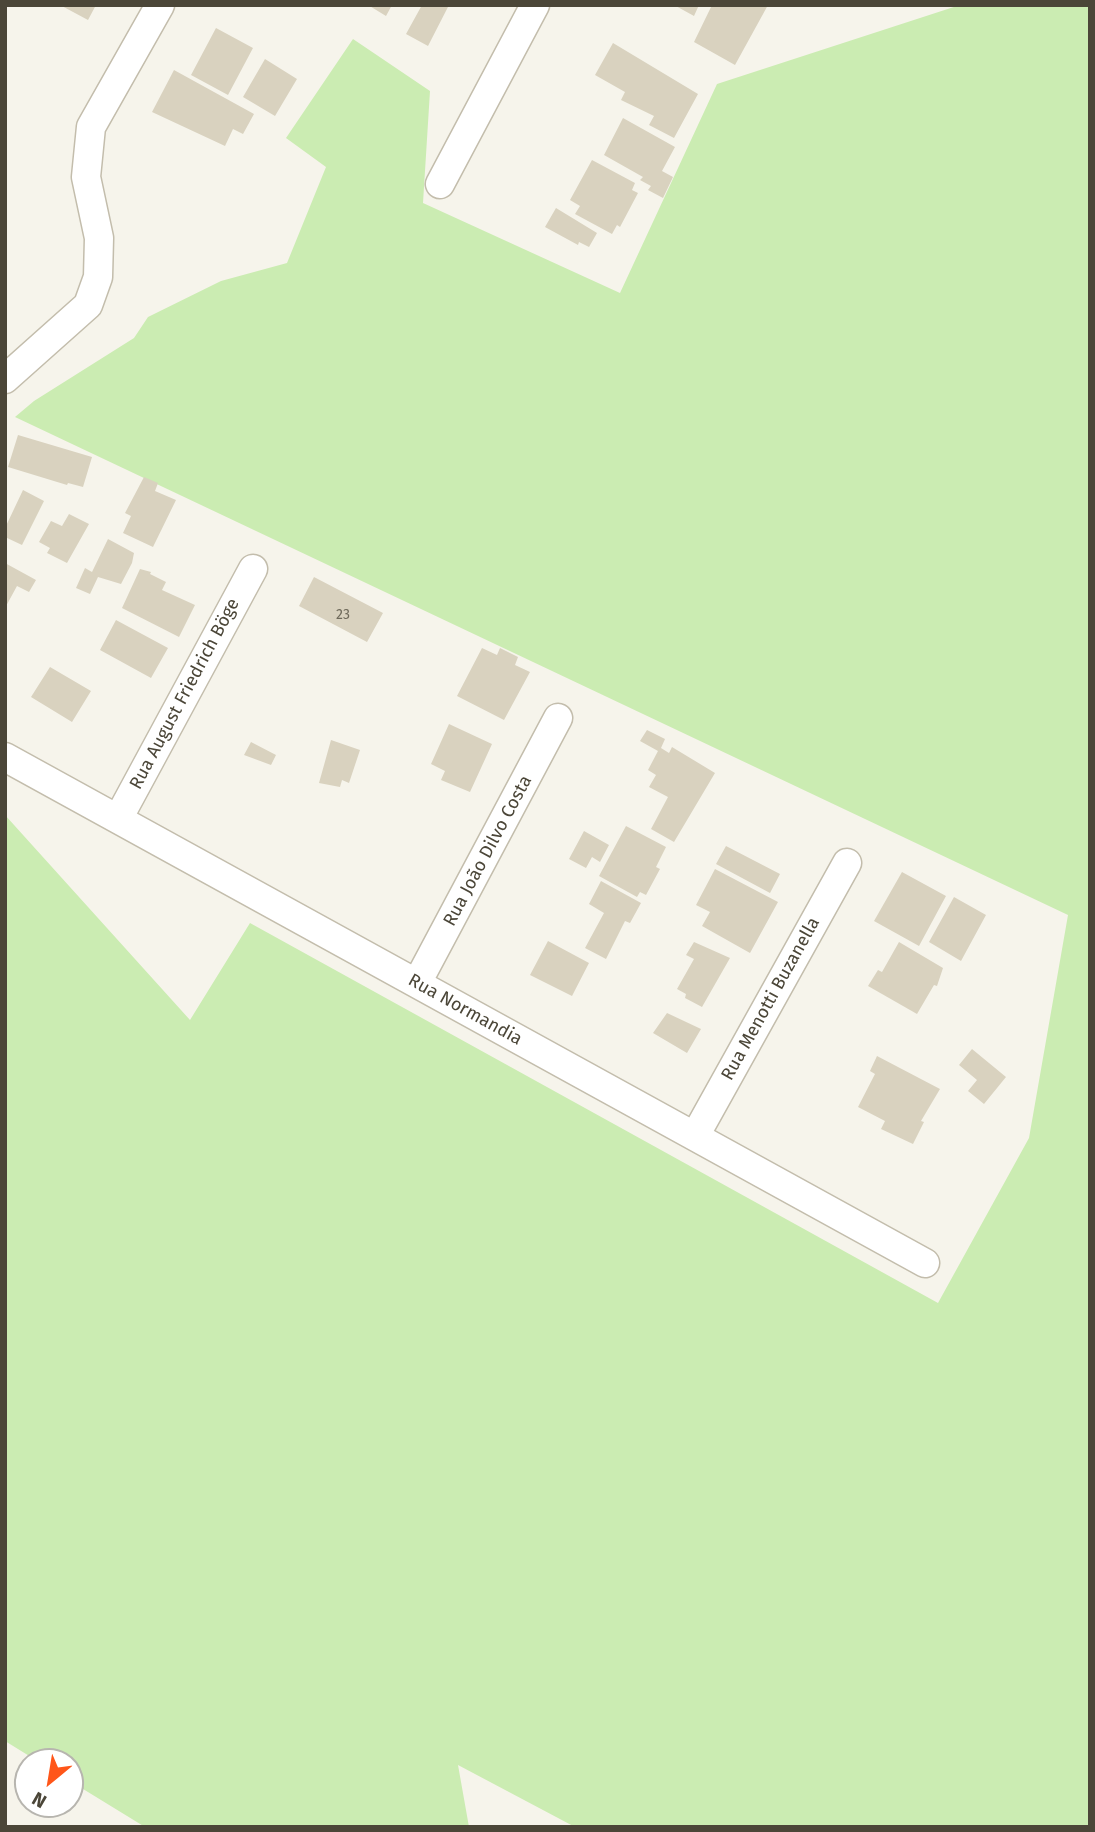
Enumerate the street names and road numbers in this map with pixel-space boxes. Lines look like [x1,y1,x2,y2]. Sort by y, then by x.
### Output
street label: Rua August Friedrich Böge [125,595,245,793]
street label: Rua João Dilvo Costa [439,772,537,930]
street label: Rua Menotti Buzanella [717,914,825,1084]
street label: Rua Normandia [404,970,526,1050]

